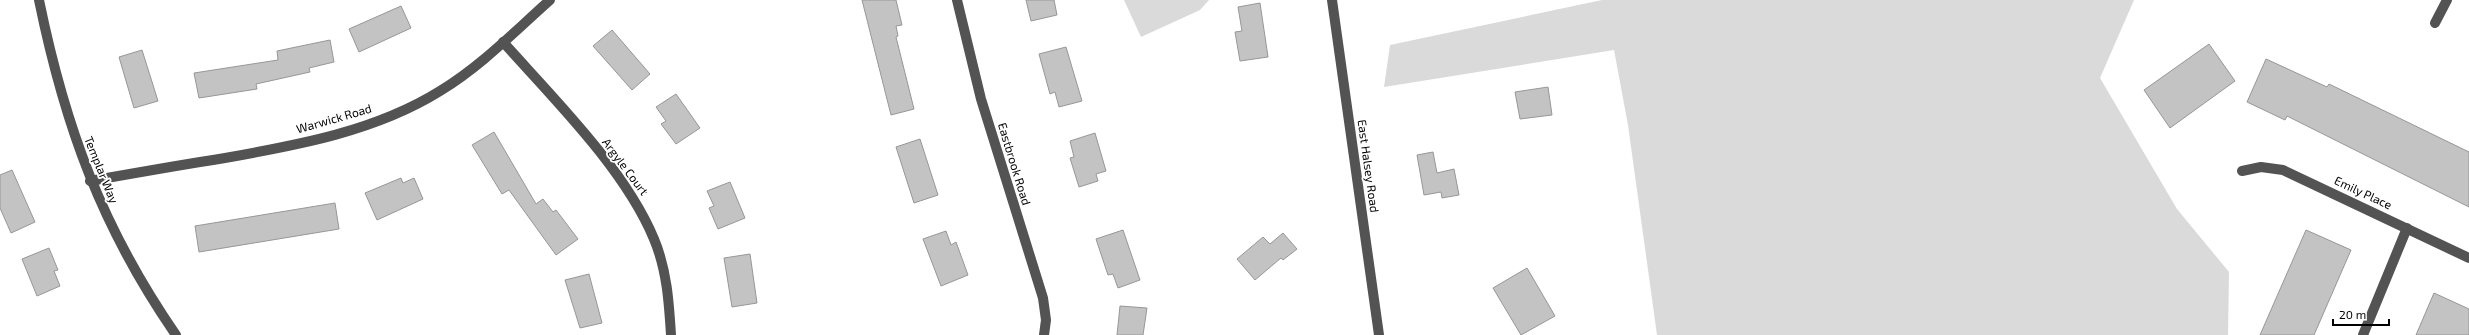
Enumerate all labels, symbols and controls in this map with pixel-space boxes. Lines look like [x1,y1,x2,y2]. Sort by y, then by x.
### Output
street label: Warwick Road [294,101,373,135]
street label: East Halsey Road [1356,118,1382,213]
street label: Eastbrook Road [996,121,1034,207]
street label: Templar Way [82,134,122,206]
street label: Argyle Court [600,135,652,198]
street label: Emily Place [2332,173,2394,211]
scale bar [2333,301,2389,327]
text: 20 m [2339,307,2366,321]

